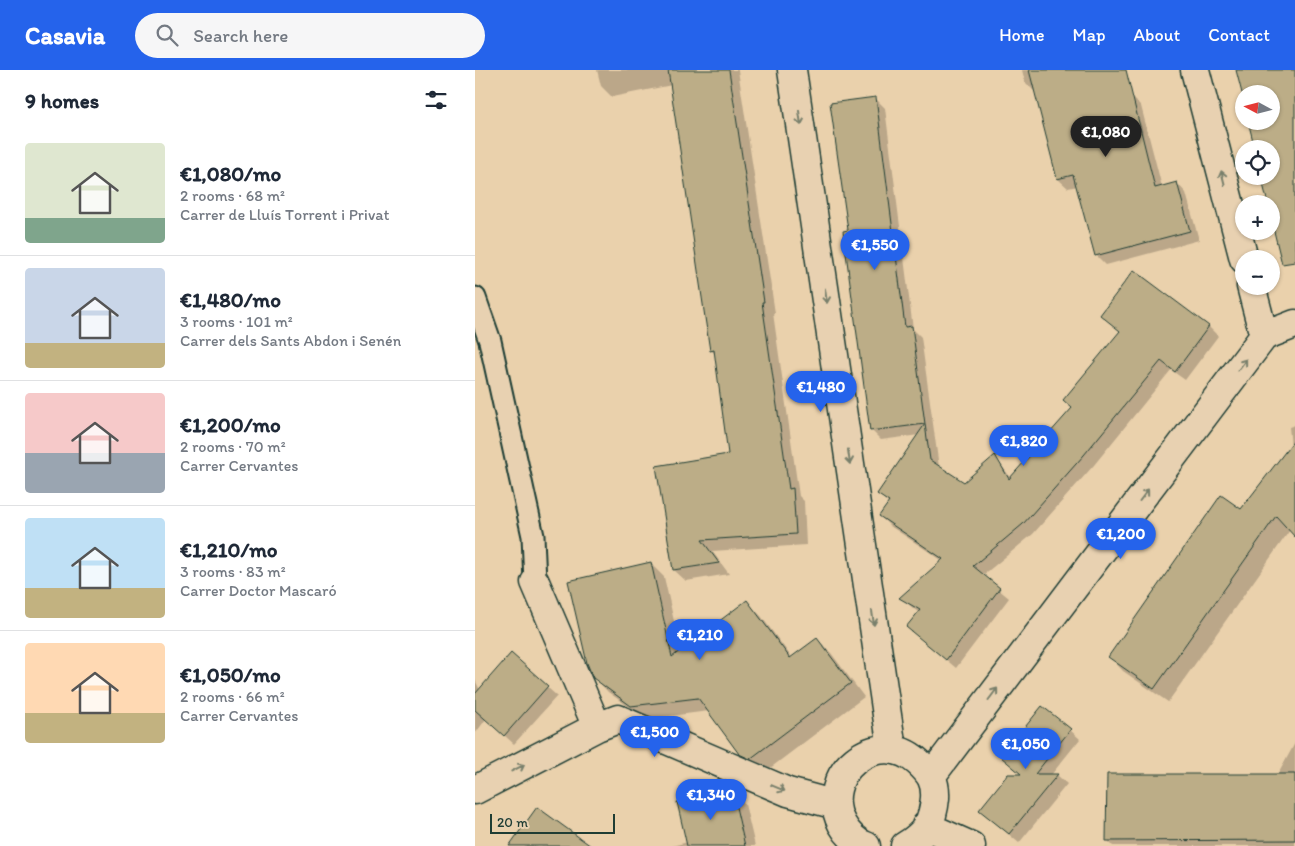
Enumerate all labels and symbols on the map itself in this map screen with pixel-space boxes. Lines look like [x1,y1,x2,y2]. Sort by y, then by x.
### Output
north arrow [1235,85,1280,130]
one-way arrow [795,110,805,126]
pin: €1,080 [1065,116,1147,158]
one-way arrow [1218,170,1227,186]
pin: €1,550 [834,228,916,271]
one-way arrow [821,288,831,304]
one-way arrow [1237,359,1248,372]
pin: €1,480 [780,370,862,413]
pin: €1,820 [983,424,1065,467]
one-way arrow [844,449,854,465]
one-way arrow [1139,488,1149,502]
pin: €1,200 [1080,518,1162,560]
one-way arrow [868,610,878,626]
pin: €1,210 [659,618,741,661]
one-way arrow [988,687,998,701]
pin: €1,500 [614,716,696,758]
pin: €1,050 [985,728,1067,770]
one-way arrow [511,763,526,773]
pin: €1,340 [670,778,752,821]
one-way arrow [770,783,785,793]
scale bar [490,811,615,834]

